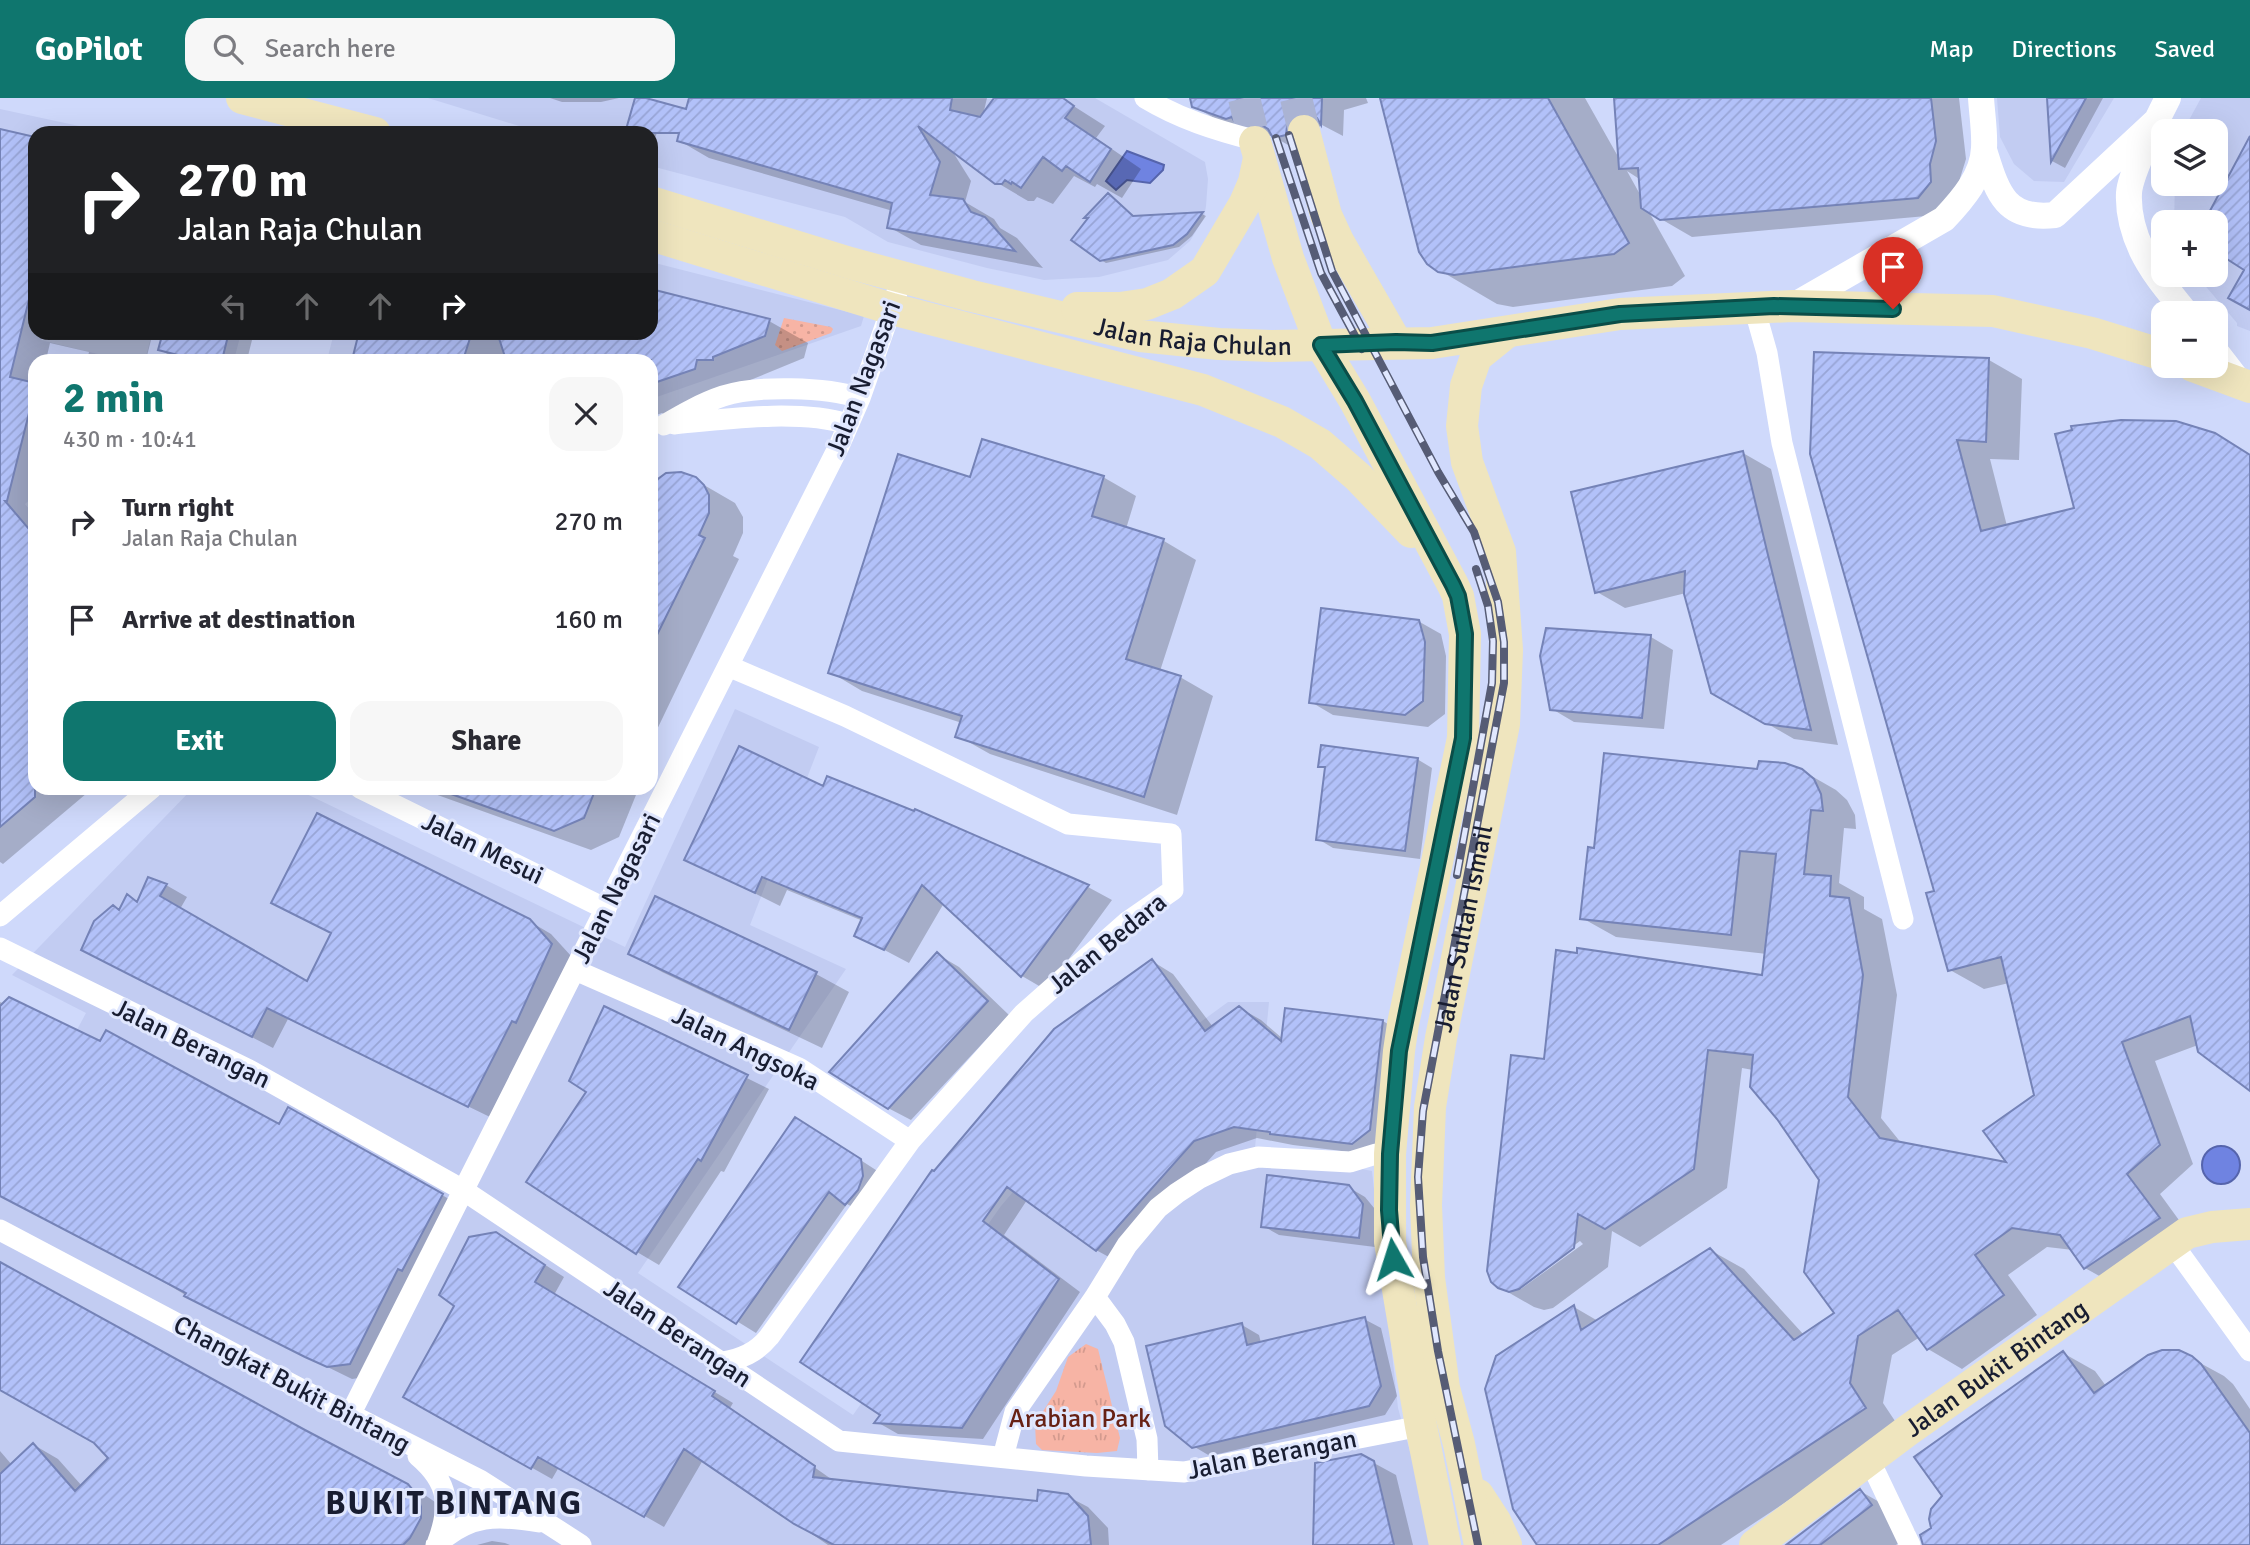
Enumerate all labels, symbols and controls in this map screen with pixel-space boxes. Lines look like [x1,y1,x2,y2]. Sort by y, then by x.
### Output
search box [185,18,675,81]
text: GoPilot [35,29,143,70]
icon: search [209,30,247,68]
text: Search here [265,33,396,65]
text: Map [1929,34,1974,64]
text: Directions [2012,34,2117,64]
text: Saved [2155,34,2215,64]
map controls [2151,119,2228,378]
button: layers [2151,119,2228,196]
text: 270 m [178,150,308,210]
icon: right [63,154,154,245]
text: Jalan Raja Chulan [178,210,423,249]
button: + [2151,210,2228,287]
pin [1863,237,1923,309]
icon: arrive [1874,248,1912,286]
icon: left [215,287,253,325]
icon: ahead [288,287,326,325]
icon: ahead [361,287,399,325]
icon: right [434,287,472,325]
street label: Jalan Nagasari [820,296,908,461]
button: − [2151,301,2228,378]
street label: Jalan Raja Chulan [1091,311,1292,363]
text: 2 min [63,373,164,424]
button: close [549,377,623,451]
text: 430 m · 10:41 [63,425,197,454]
text: Turn right [122,492,234,524]
icon: right [63,503,101,541]
text: 270 m [554,506,623,538]
text: Jalan Raja Chulan [122,524,298,553]
icon: arrive [63,601,101,639]
text: Arrive at destination [122,604,355,636]
text: 160 m [554,604,623,636]
button: Exit [63,701,336,781]
button: Share [350,701,623,781]
street label: Jalan Mesui [416,806,549,892]
street label: Jalan Nagasari [565,808,668,969]
street label: Jalan Sultan Ismail [1428,822,1500,1035]
street label: Jalan Bedara [1042,886,1173,1001]
street label: Jalan Berangan [107,992,276,1096]
street label: Jalan Angsoka [667,999,824,1098]
position arrow [1356,1222,1430,1296]
street label: Jalan Berangan [597,1273,757,1395]
street label: Jalan Bukit Bintang [1899,1293,2094,1445]
street label: Changkat Bukit Bintang [168,1309,415,1461]
park label: Arabian Park [1009,1403,1151,1435]
street label: Jalan Berangan [1185,1423,1359,1487]
district label: BUKIT BINTANG [325,1483,583,1524]

